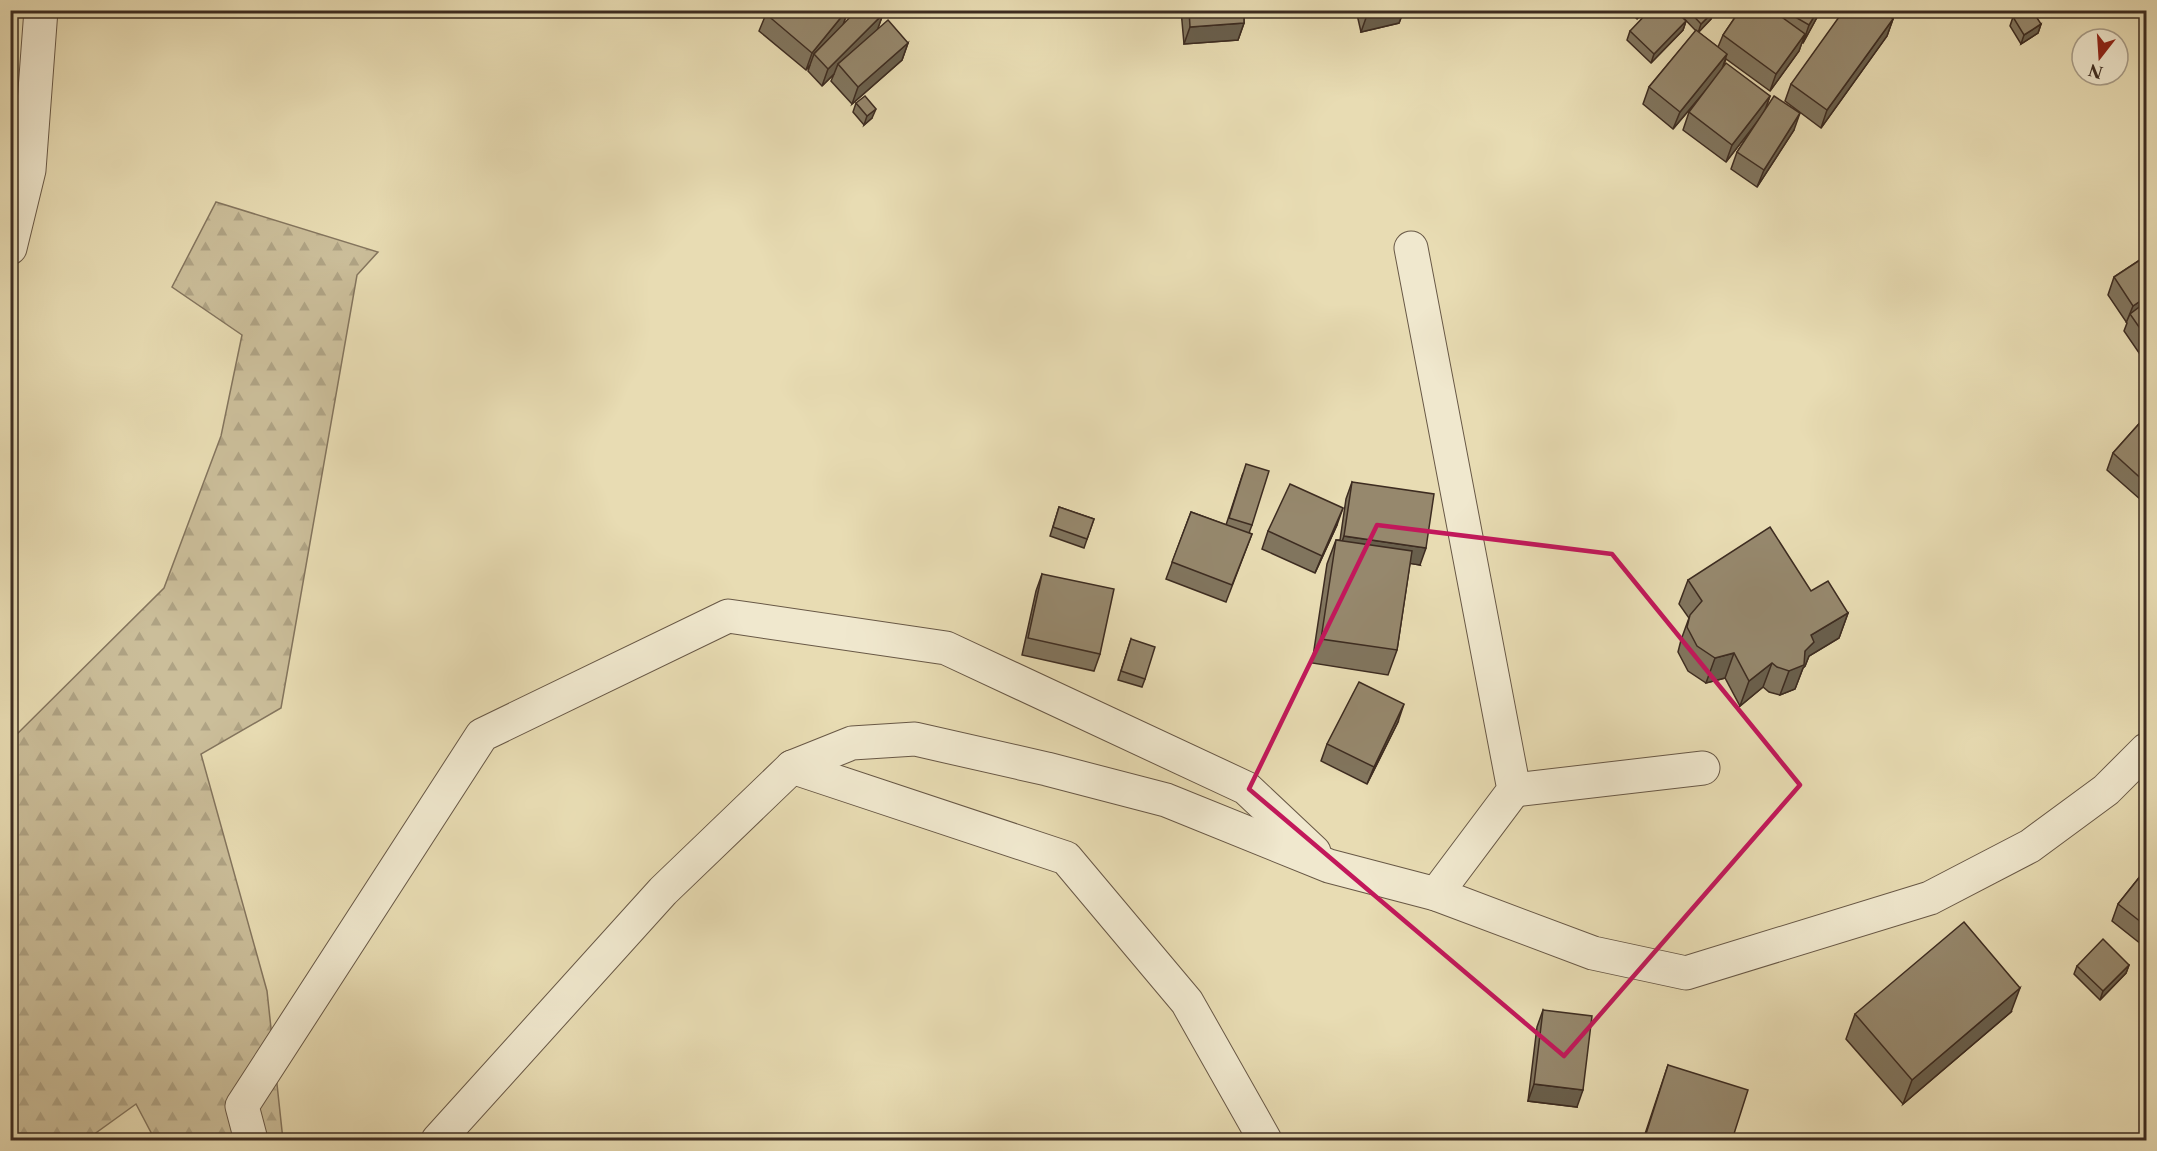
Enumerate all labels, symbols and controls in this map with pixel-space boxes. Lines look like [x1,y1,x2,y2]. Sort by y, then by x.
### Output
north arrow [2070,27,2130,87]
text: N [2086,60,2105,83]

